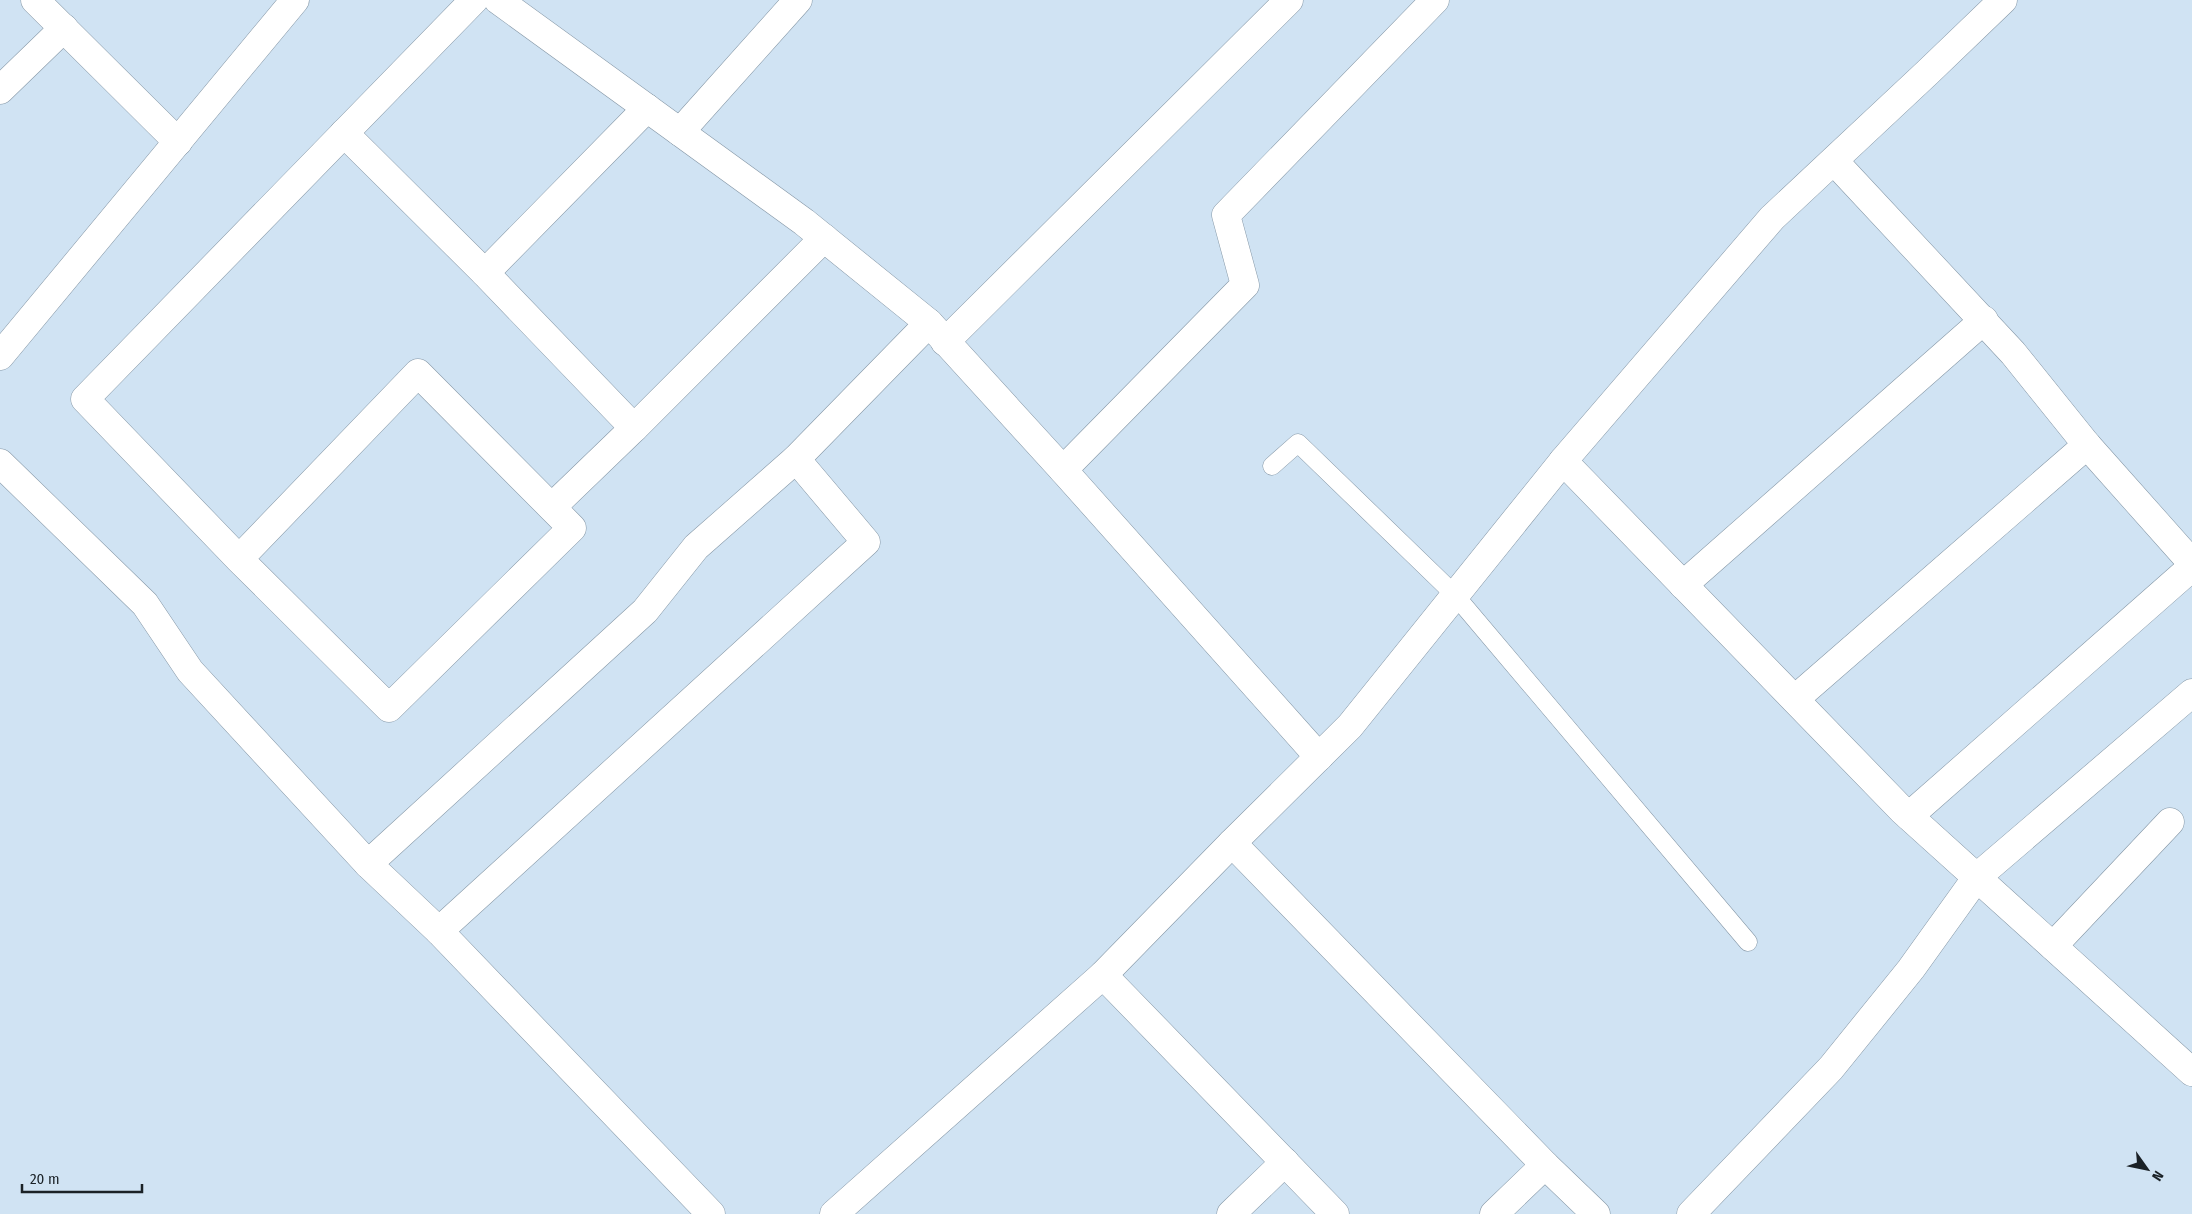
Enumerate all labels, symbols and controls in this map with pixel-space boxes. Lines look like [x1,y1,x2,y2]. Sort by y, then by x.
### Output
north arrow [2122,1144,2172,1194]
scale bar [22,1162,142,1194]
text: N [2148,1168,2167,1184]
text: 20 m [30,1170,60,1188]

